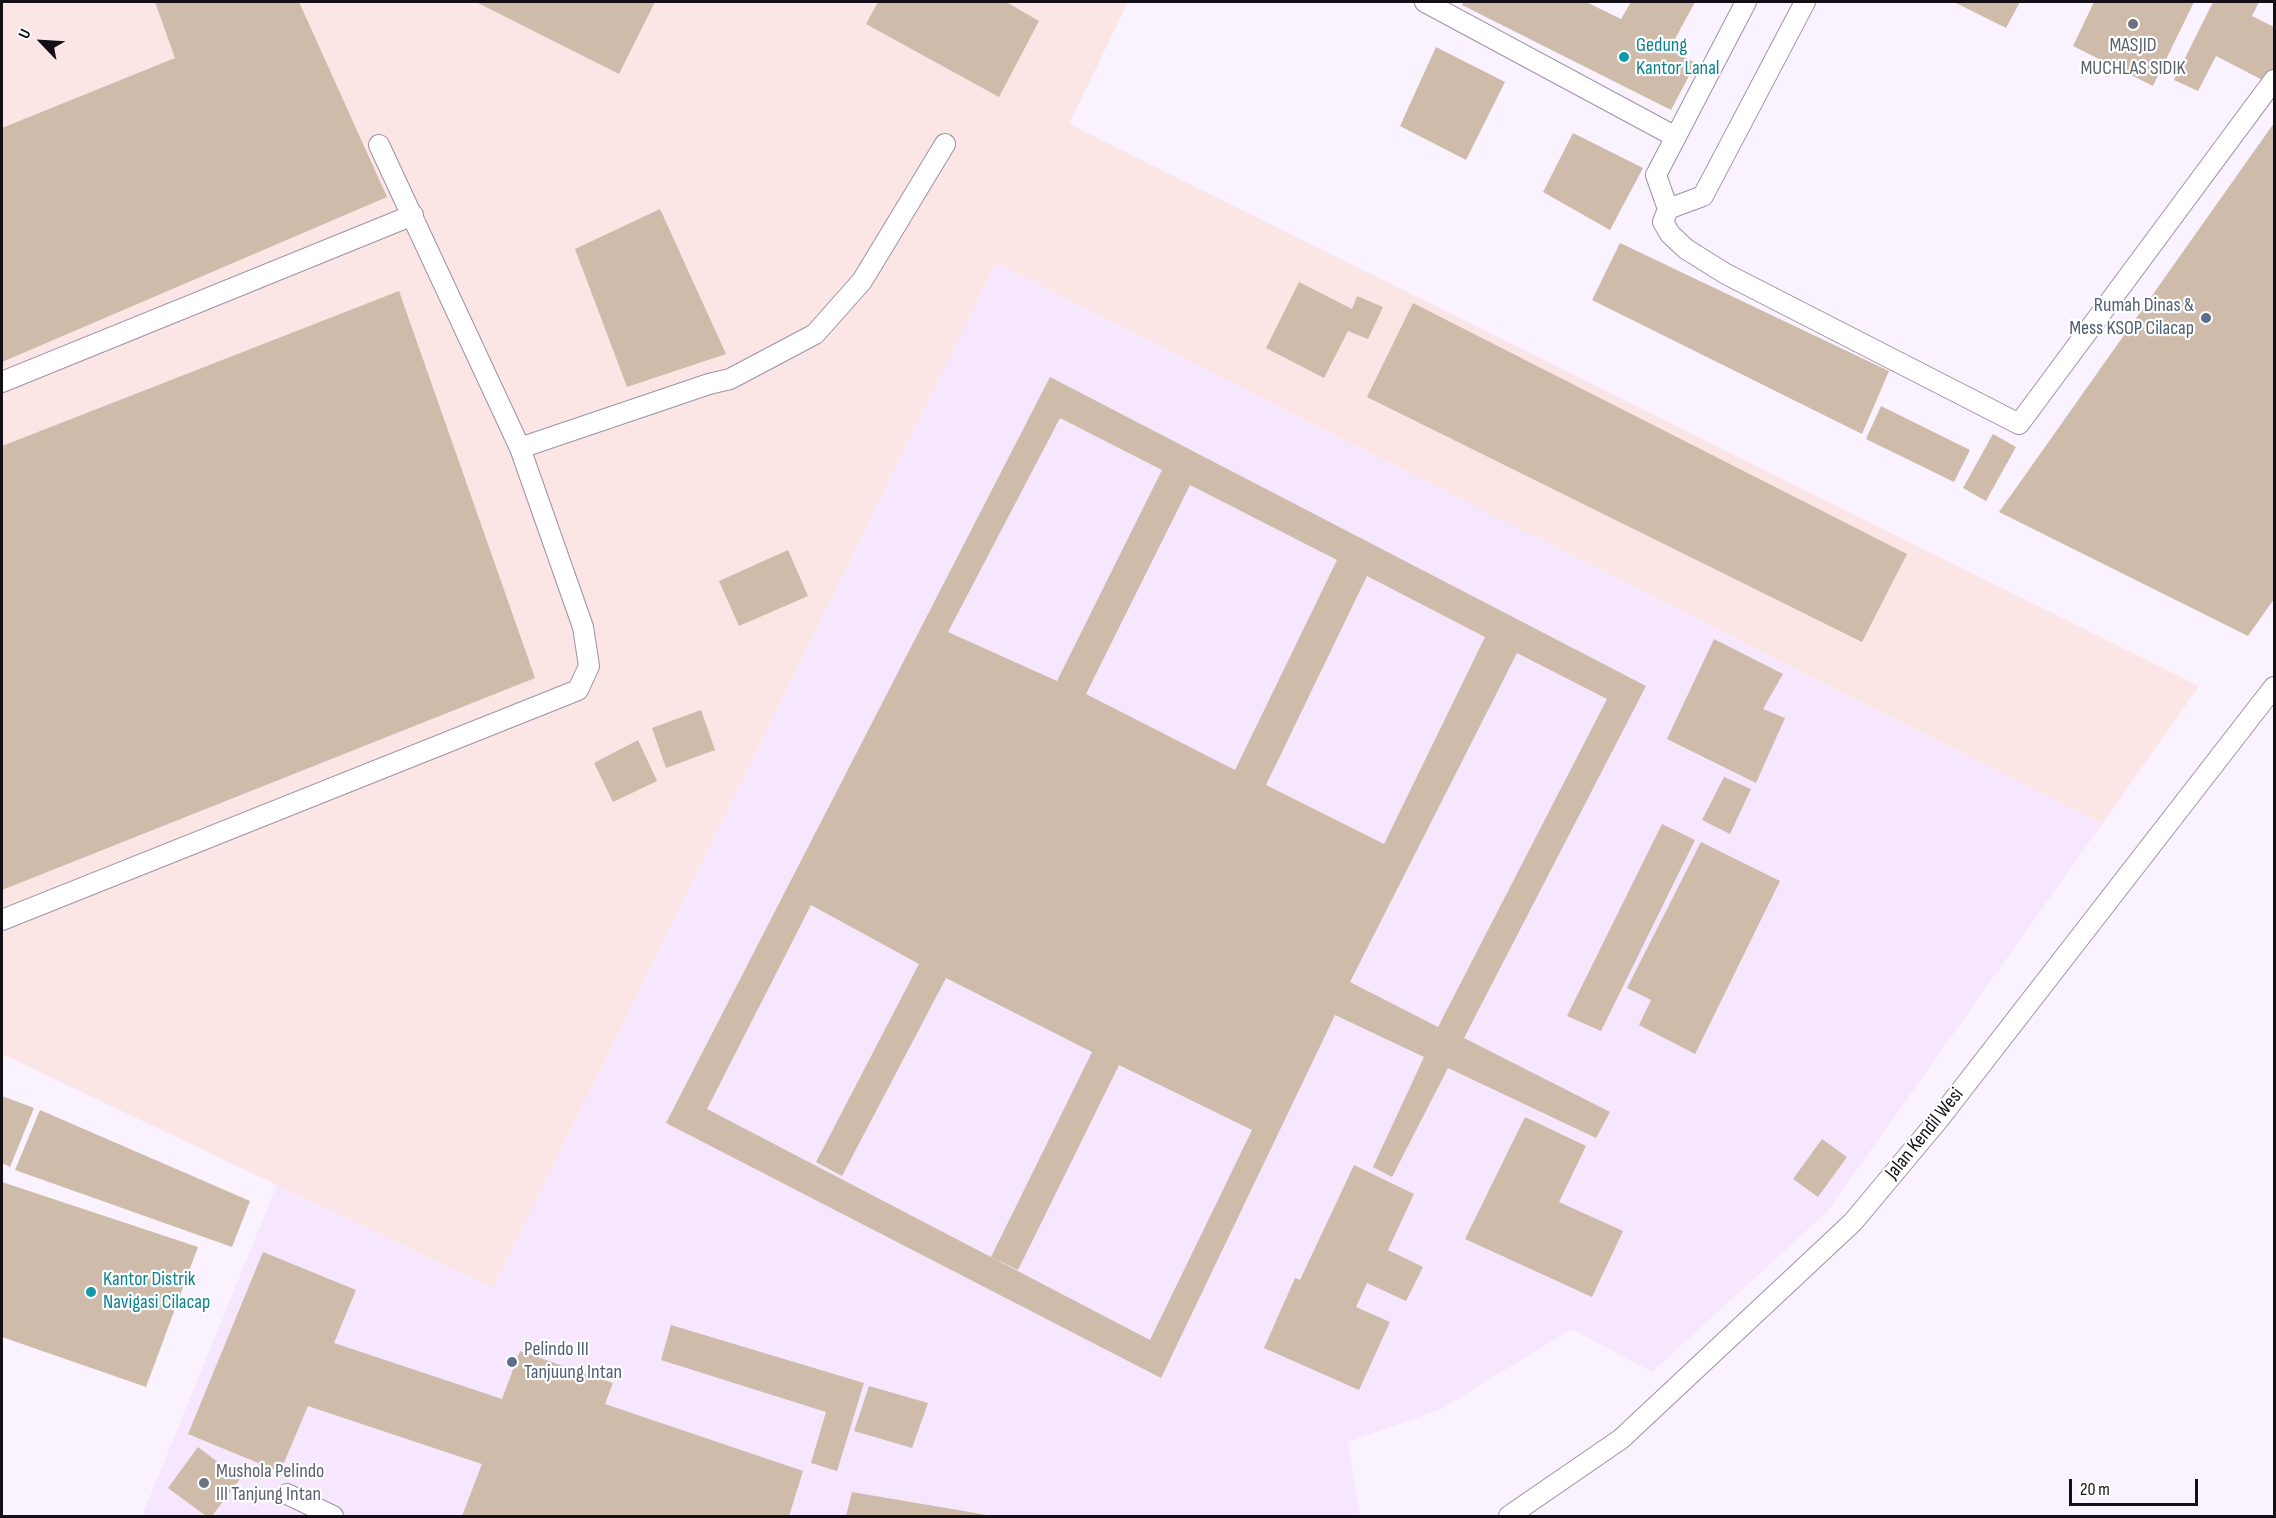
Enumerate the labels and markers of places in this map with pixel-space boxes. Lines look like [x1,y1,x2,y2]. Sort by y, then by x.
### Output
marker: MASJID MUCHLAS SIDIK [2126,17,2140,31]
place label: Gedung Kantor Lanal [1636,34,1720,81]
place label: MASJID MUCHLAS SIDIK [2080,34,2186,81]
marker: Gedung Kantor Lanal [1617,50,1631,64]
place label: Rumah Dinas & Mess KSOP Cilacap [2069,294,2194,341]
marker: Rumah Dinas & Mess KSOP Cilacap [2199,311,2213,325]
place label: Kantor Distrik Navigasi Cilacap [103,1268,210,1315]
marker: Kantor Distrik Navigasi Cilacap [84,1285,98,1299]
place label: Pelindo III Tanjuung Intan [524,1338,622,1385]
marker: Pelindo III Tanjuung Intan [505,1355,519,1369]
place label: Mushola Pelindo III Tanjung Intan [216,1460,324,1507]
marker: Mushola Pelindo III Tanjung Intan [197,1476,211,1490]

